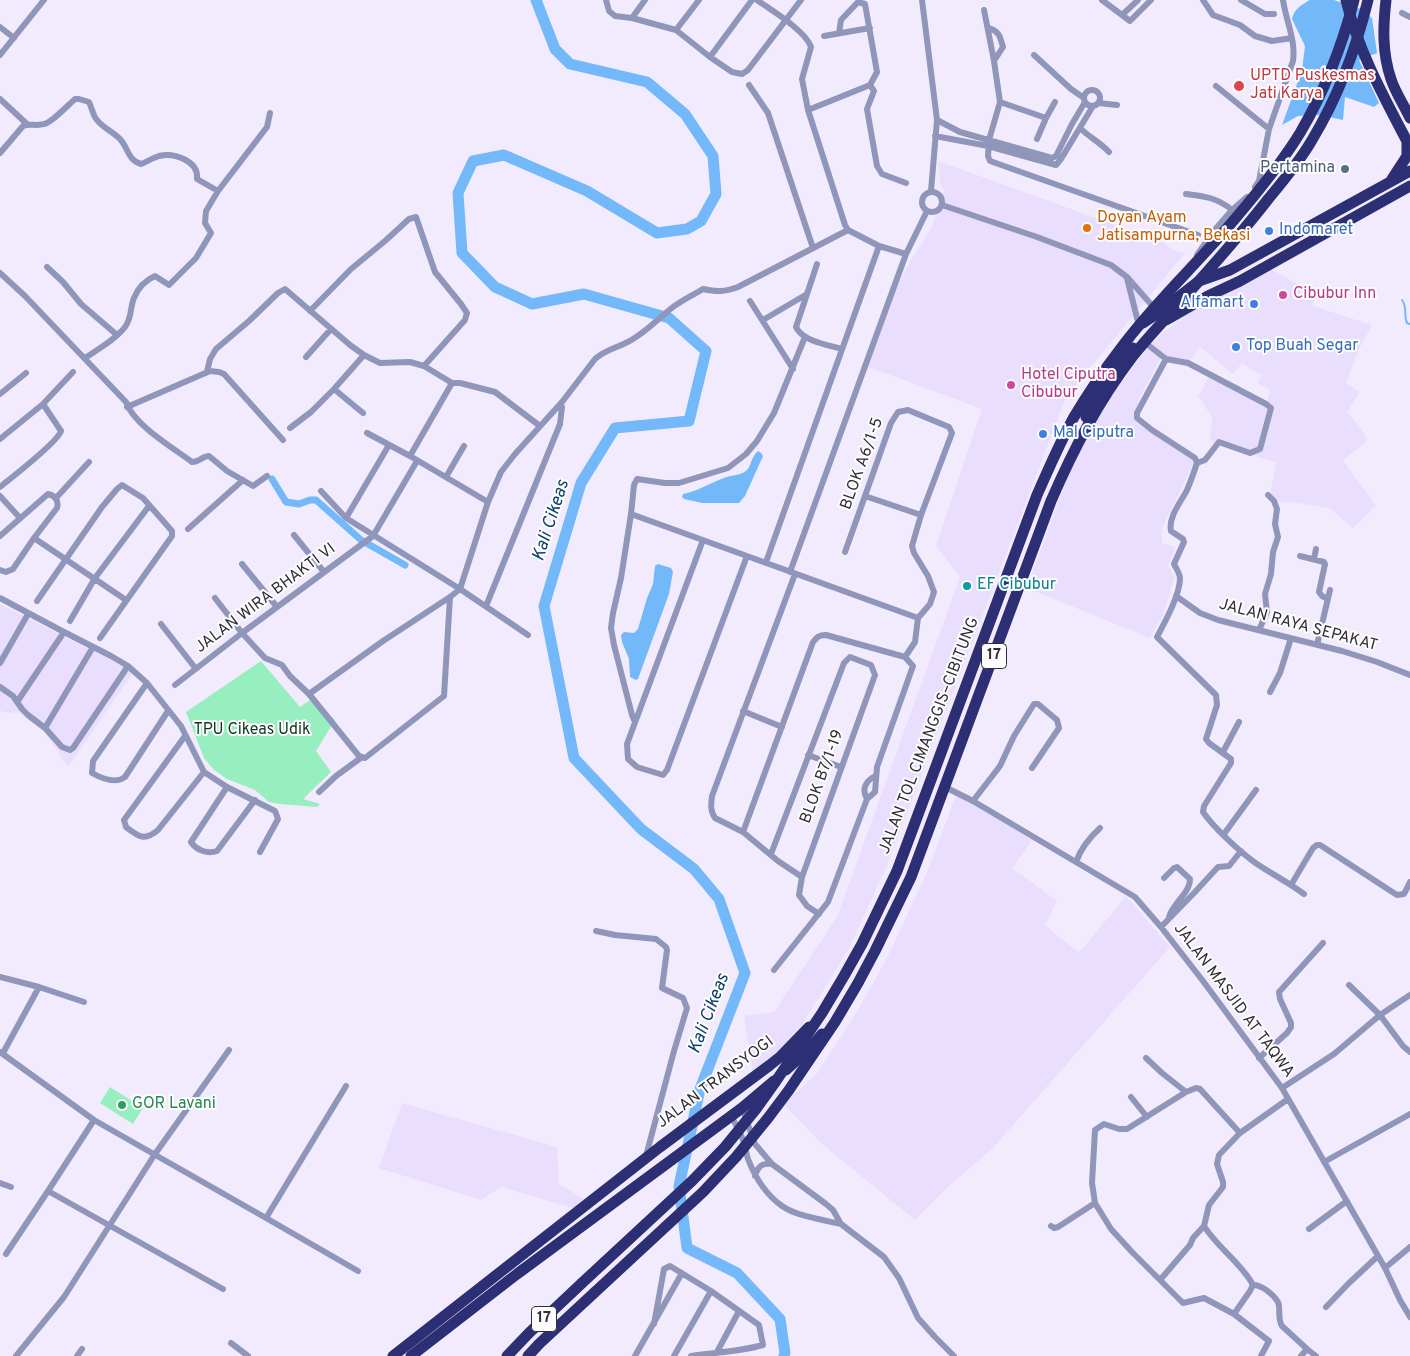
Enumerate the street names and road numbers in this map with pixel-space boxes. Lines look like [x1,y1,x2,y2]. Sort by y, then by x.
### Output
street label: BLOK A6/1-5 [837,415,889,513]
street label: JALAN WIRA BHAKTI VI [192,540,340,658]
street label: JALAN RAYA SEPAKAT [1217,596,1379,656]
street label: JALAN TOL CIMANGGIS–CIBITUNG [876,615,984,857]
road number: 17 [982,644,1006,668]
street label: BLOK B7/1-19 [797,727,849,827]
street label: JALAN MASJID AT TAQWA [1169,920,1297,1082]
street label: JALAN TRANSYOGI [654,1033,778,1133]
road number: 17 [532,1306,556,1332]

